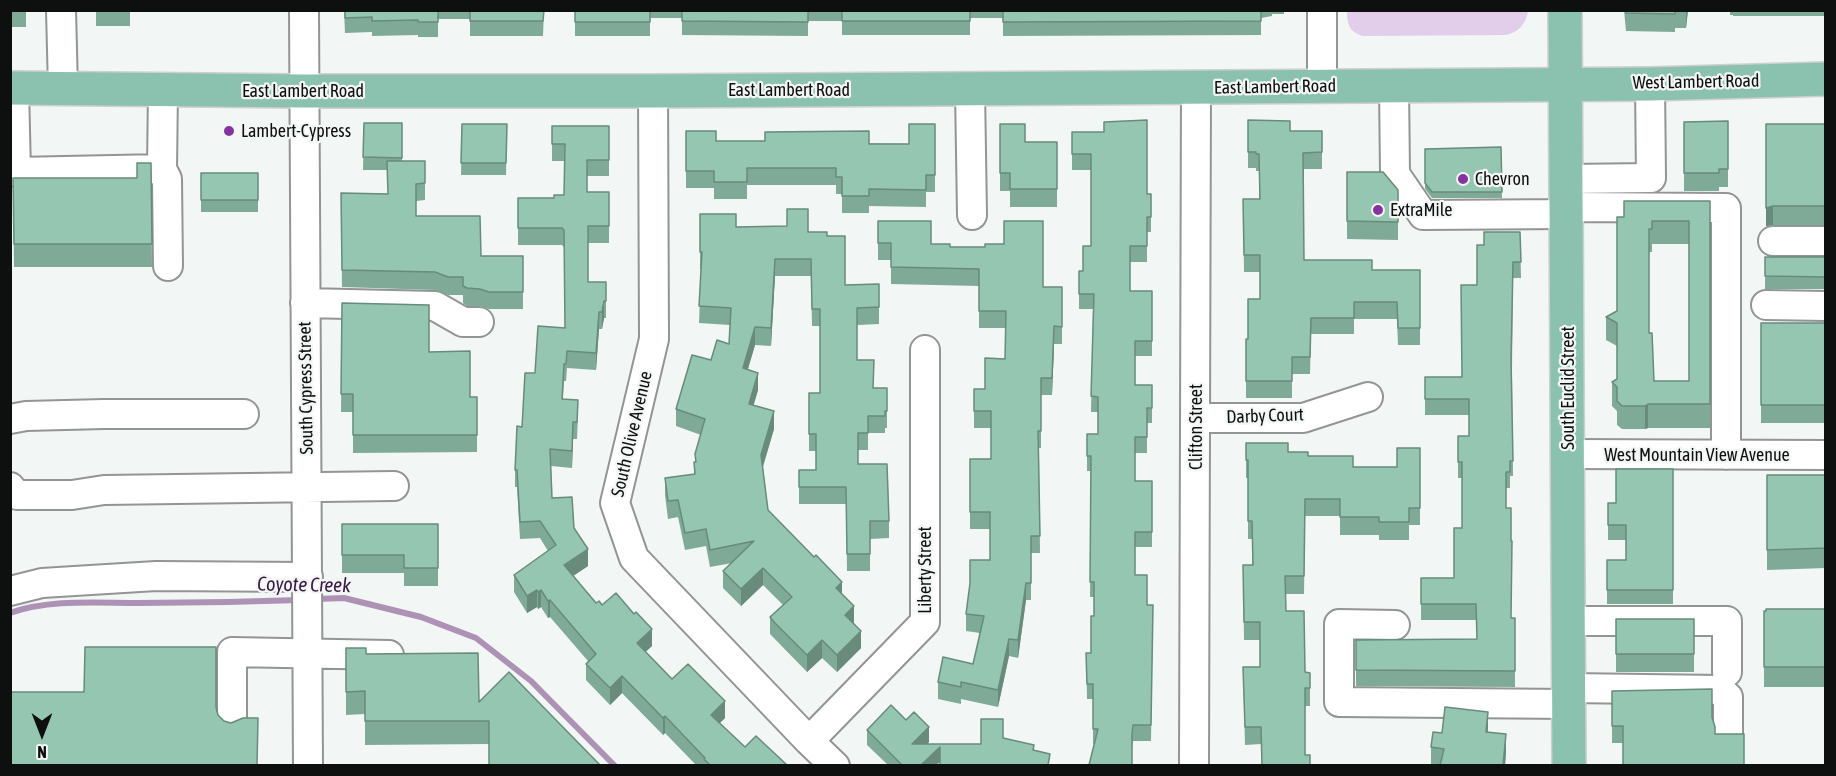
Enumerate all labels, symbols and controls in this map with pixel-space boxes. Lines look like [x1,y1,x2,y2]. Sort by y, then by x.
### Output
street label: West Lambert Road [1632,70,1760,94]
street label: East Lambert Road [1214,75,1336,99]
street label: East Lambert Road [728,79,850,101]
street label: East Lambert Road [242,80,364,102]
place label: Lambert-Cypress [241,120,351,142]
marker: Lambert-Cypress [222,124,236,138]
place label: Chevron [1475,168,1530,190]
marker: Chevron [1456,172,1470,186]
place label: ExtraMile [1390,199,1452,221]
marker: ExtraMile [1371,203,1385,217]
street label: South Cypress Street [294,321,318,455]
street label: South Euclid Street [1557,326,1579,450]
street label: South Olive Avenue [607,369,657,499]
street label: Clifton Street [1185,384,1207,470]
street label: Darby Court [1226,404,1304,428]
street label: West Mountain View Avenue [1604,444,1790,466]
street label: Liberty Street [914,526,936,614]
water label: Coyote Creek [257,572,351,598]
north arrow [12,704,72,764]
text: N [37,743,47,761]

